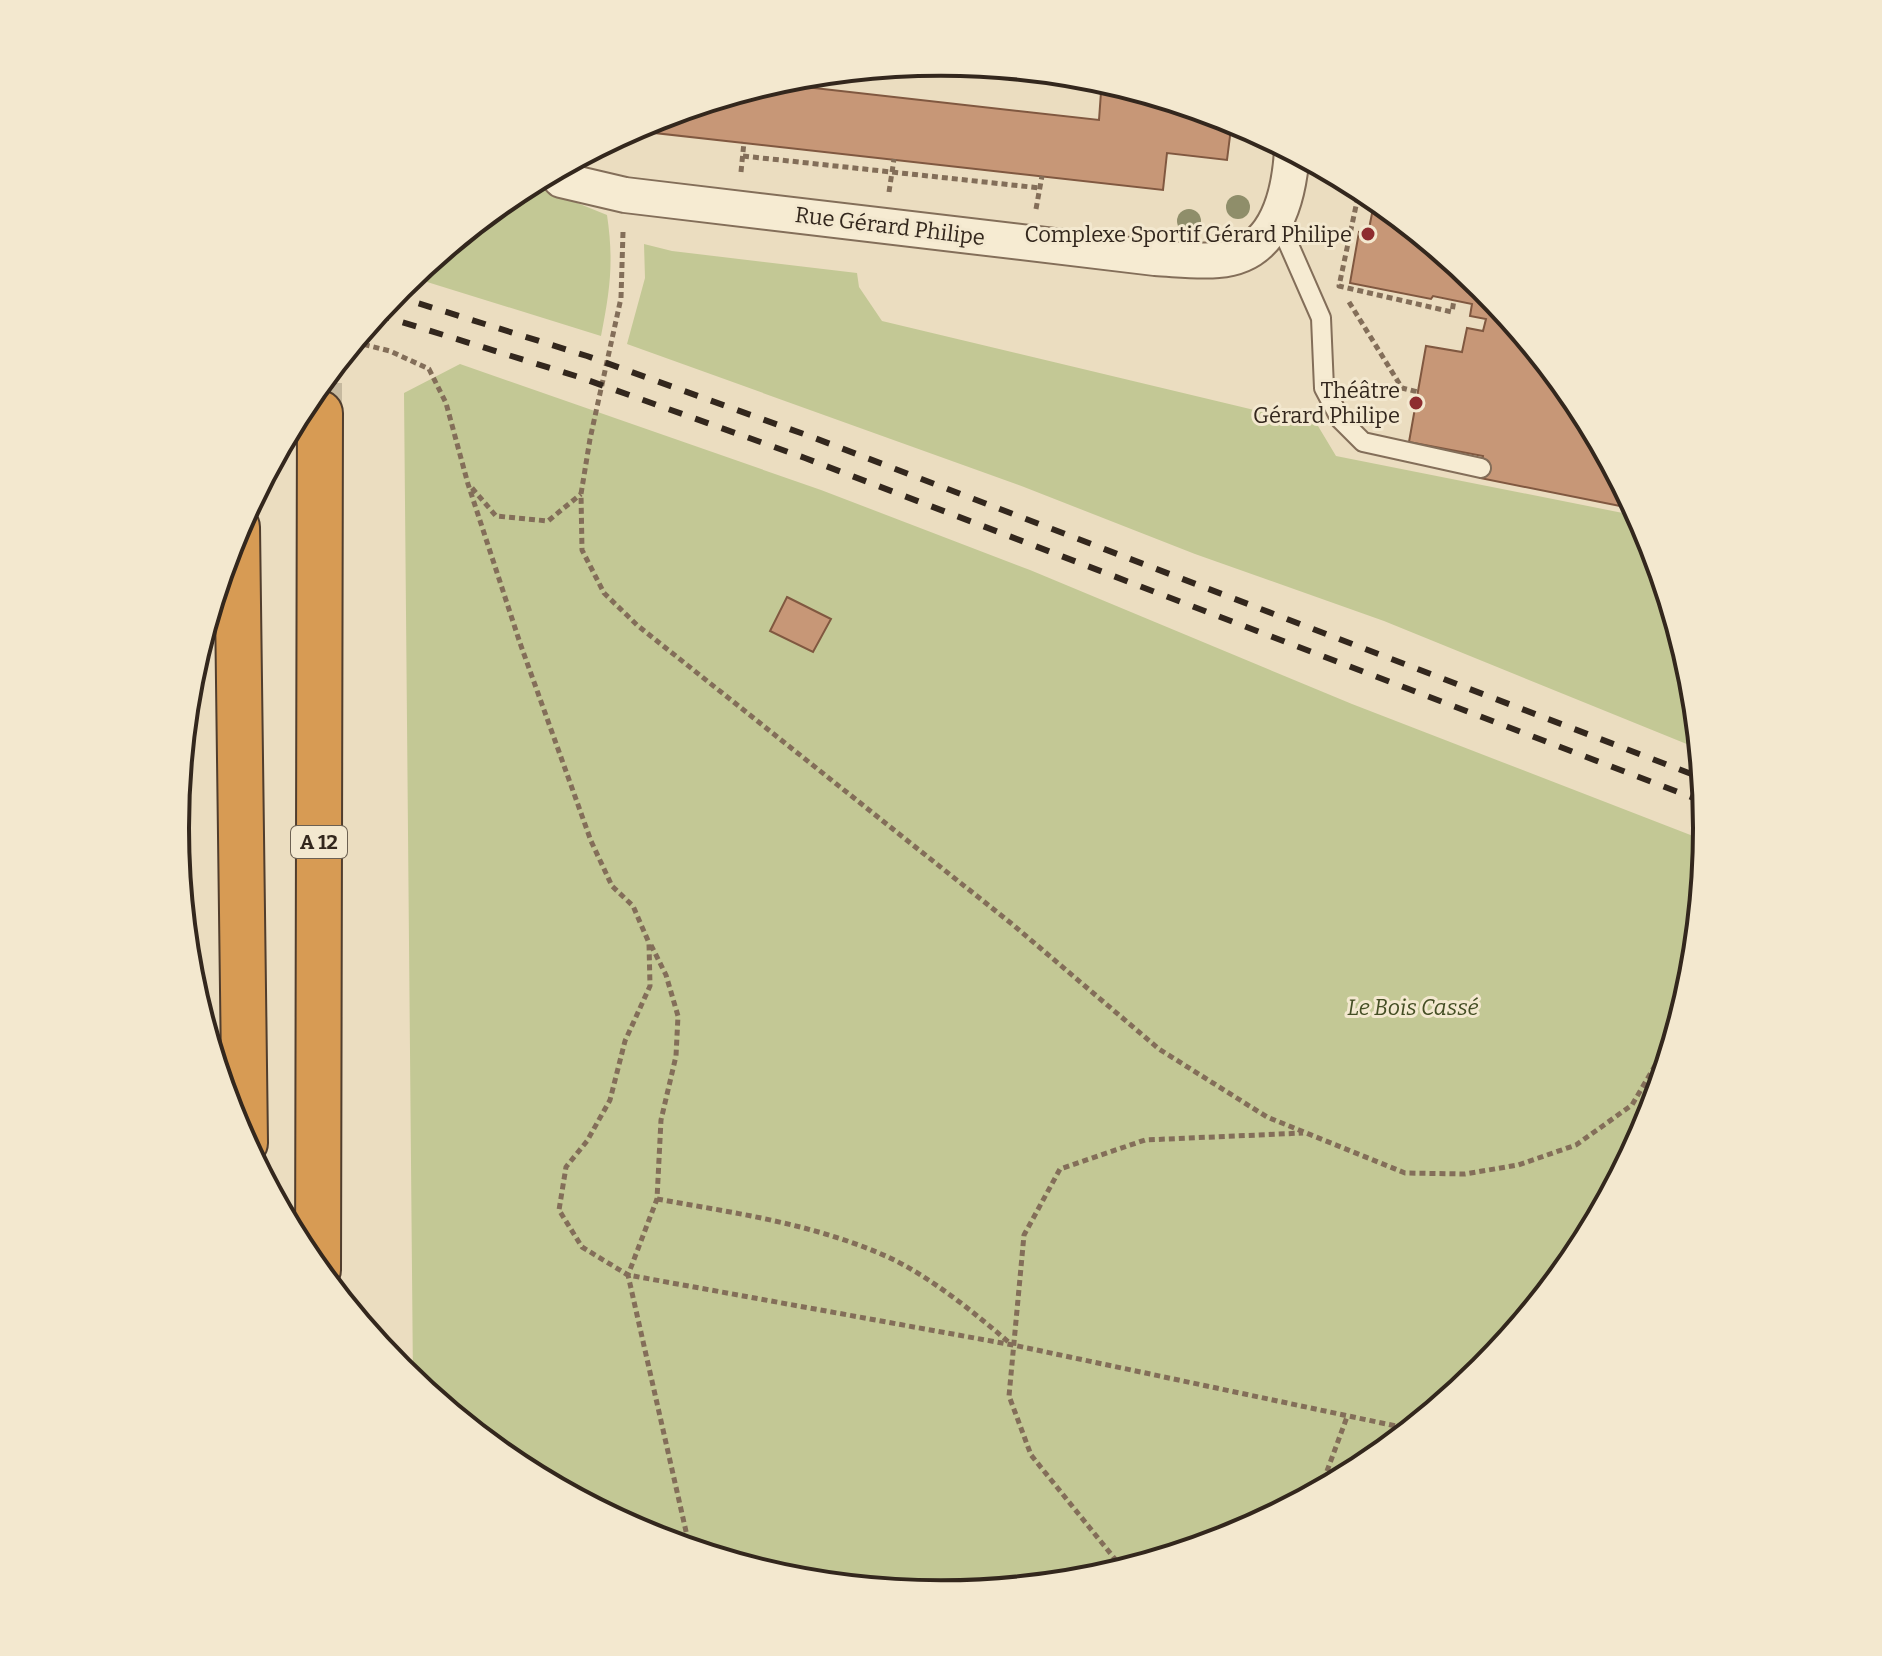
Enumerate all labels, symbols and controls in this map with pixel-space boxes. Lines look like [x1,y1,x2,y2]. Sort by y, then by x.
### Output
street label: Rue Gérard Philipe [793,201,987,251]
place label: Complexe Sportif Gérard Philipe [1025,221,1352,248]
marker: Complexe Sportif Gérard Philipe [1359,225,1377,243]
place label: Théâtre Gérard Philipe [1253,377,1400,429]
marker: Théâtre Gérard Philipe [1407,394,1425,412]
road number: A 12 [291,826,347,858]
park label: Le Bois Cassé [1347,994,1479,1021]

